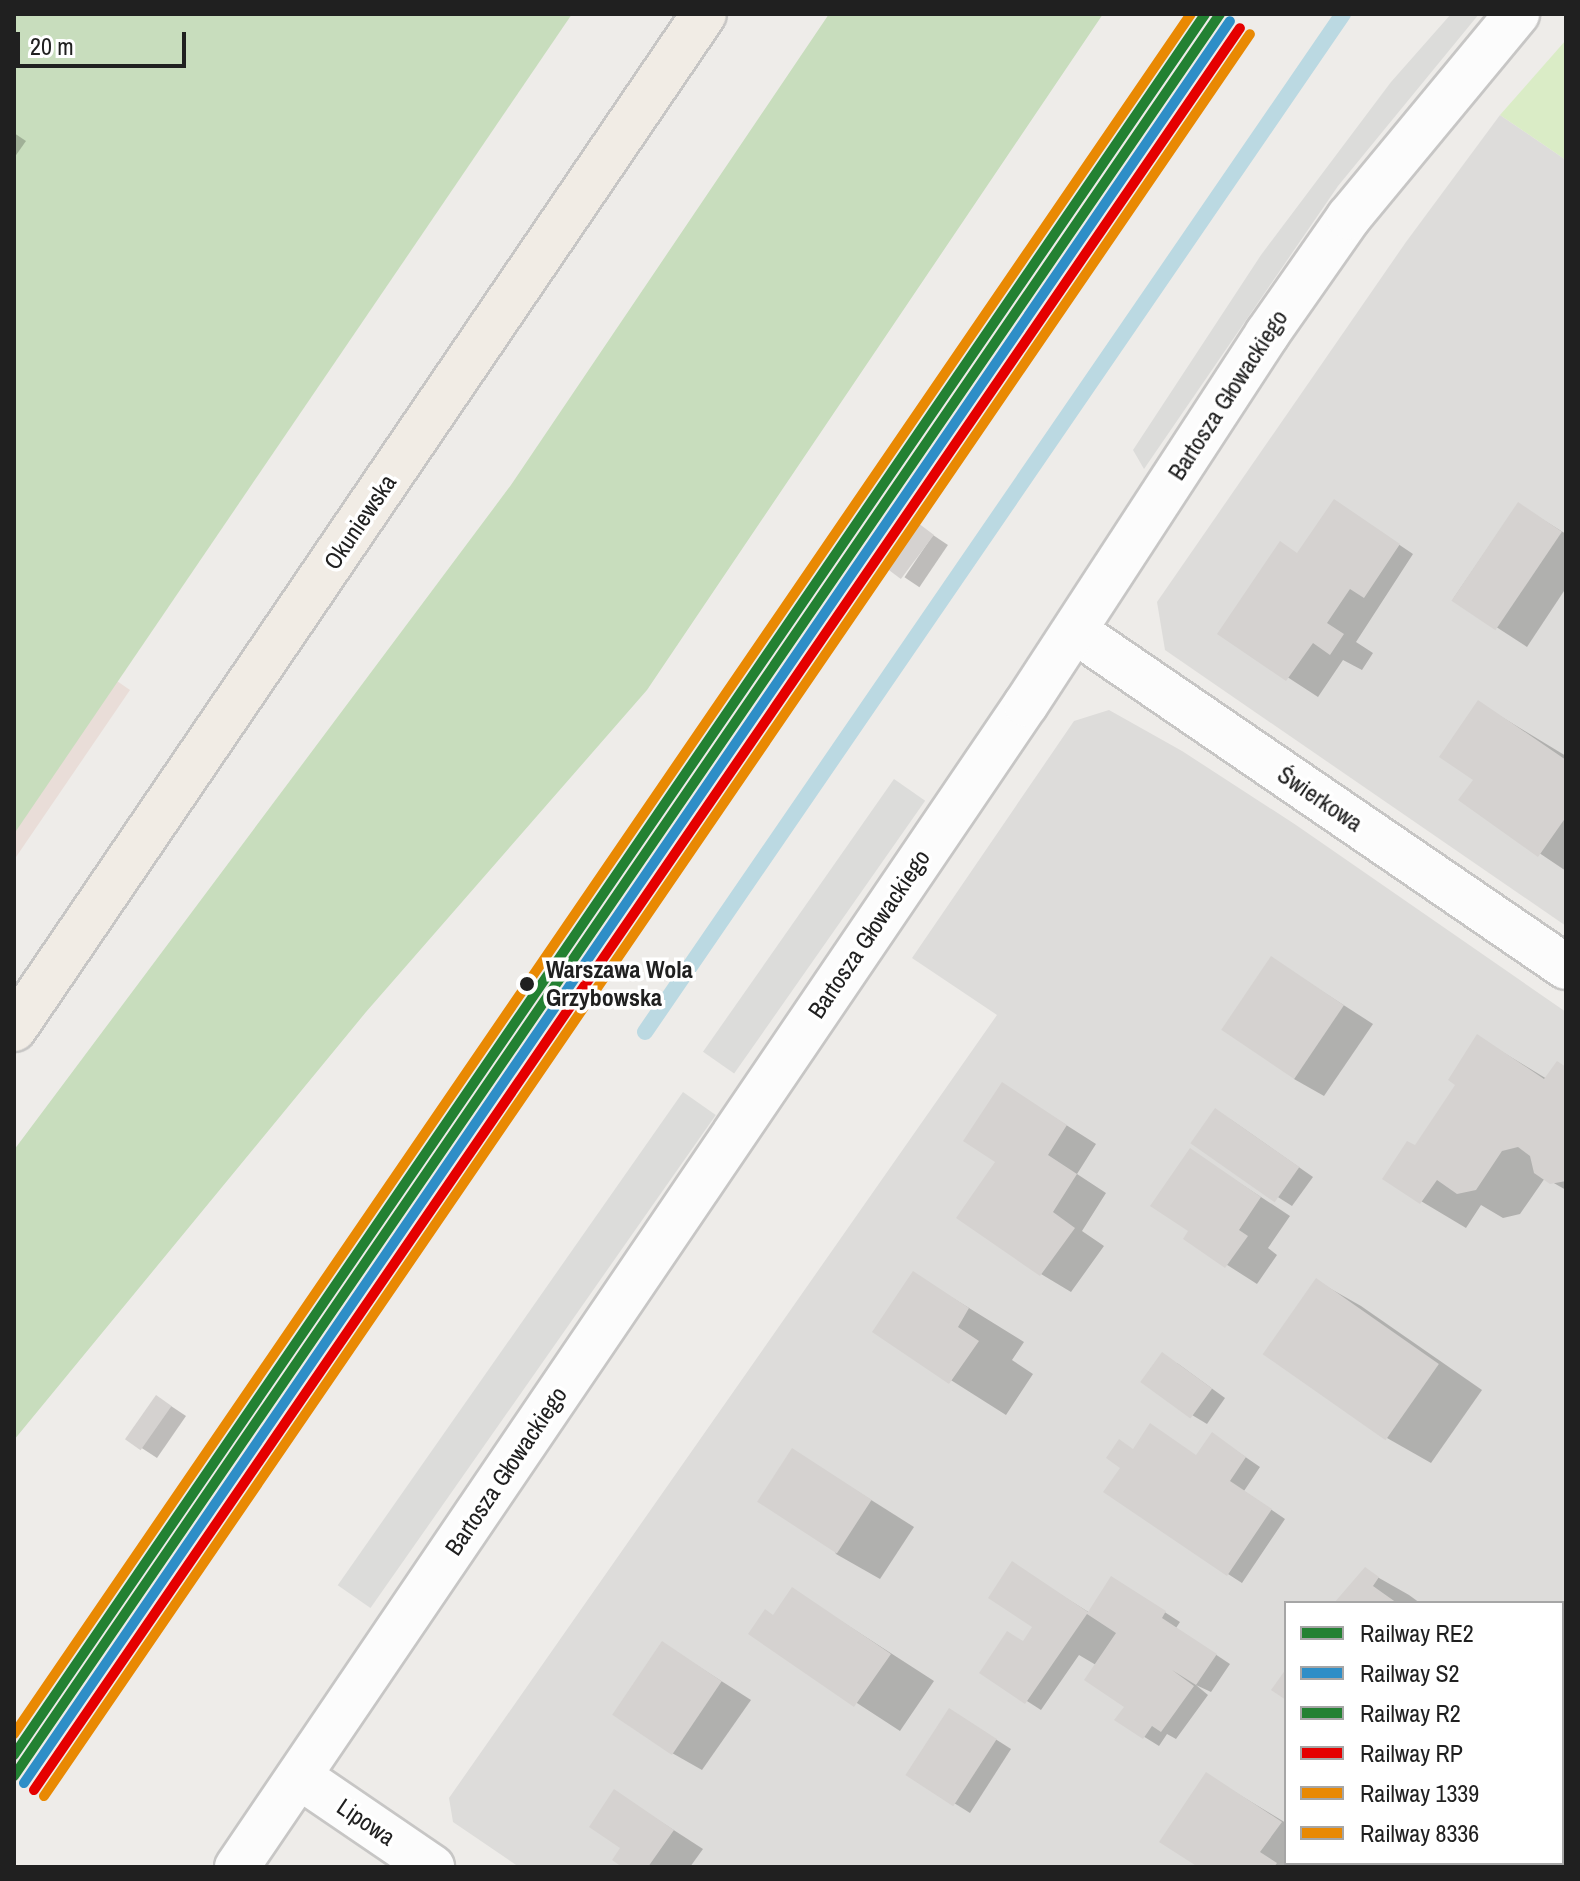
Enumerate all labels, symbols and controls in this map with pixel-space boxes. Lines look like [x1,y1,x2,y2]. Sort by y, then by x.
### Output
scale bar [20,16,190,66]
text: 20 m [30,30,74,62]
street label: Bartosza Głowackiego [1162,305,1294,485]
street label: Okuniewska [318,469,402,575]
street label: Świerkowa [1272,760,1368,838]
street label: Bartosza Głowackiego [802,844,936,1024]
place label: Warszawa Wola Grzybowska [546,956,693,1012]
marker: Warszawa Wola Grzybowska [515,972,539,996]
street label: Bartosza Głowackiego [439,1381,573,1561]
legend [1284,1601,1564,1865]
text: Railway RE2 [1360,1617,1474,1649]
text: Railway S2 [1360,1657,1460,1689]
text: Railway R2 [1360,1697,1461,1729]
text: Railway RP [1360,1737,1463,1769]
text: Railway 1339 [1360,1777,1479,1809]
street label: Lipowa [332,1792,400,1852]
text: Railway 8336 [1360,1817,1479,1849]

